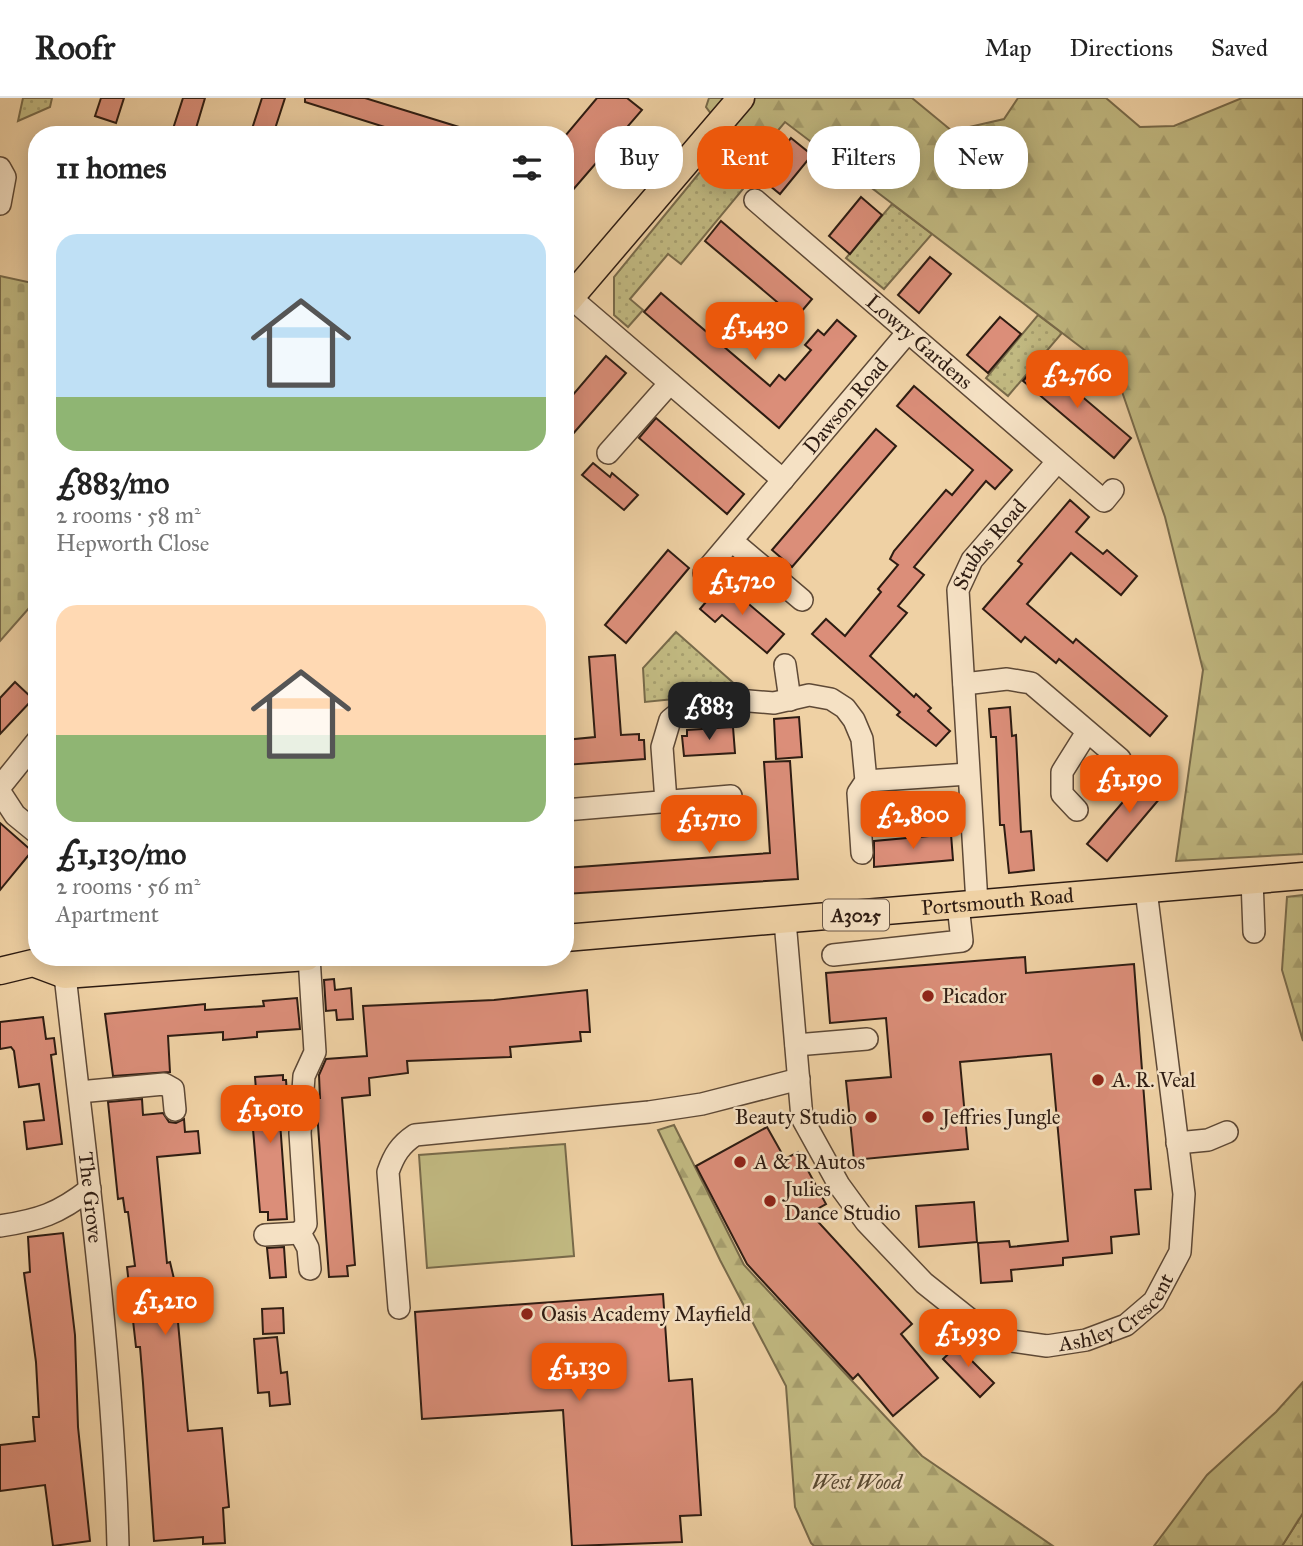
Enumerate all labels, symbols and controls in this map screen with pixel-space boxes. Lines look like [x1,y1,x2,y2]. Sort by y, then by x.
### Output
text: Roofr [35,28,115,68]
text: Map [985,33,1032,63]
text: Directions [1070,33,1173,63]
text: Saved [1211,33,1268,63]
chip: Buy [595,126,683,189]
chip: Rent [697,126,793,189]
chip: Filters [807,126,920,189]
chip: New [934,126,1028,189]
icon: filters [508,149,546,187]
text: 11 homes [56,150,167,186]
icon: home [238,280,364,406]
street label: Lowry Gardens [861,289,978,395]
pin: £1,430 [698,302,812,362]
text: £1,430 [722,311,788,339]
pin: £2,760 [1020,350,1134,410]
street label: Dawson Road [797,352,894,459]
text: £2,760 [1042,359,1112,387]
text: £883/mo [56,465,169,501]
street label: Stubbs Road [947,493,1032,594]
text: 2 rooms · 58 m² [56,501,201,529]
text: Hepworth Close [56,529,209,557]
pin: £1,720 [685,558,799,617]
text: £1,720 [709,566,775,594]
icon: home [238,651,364,777]
pin: £883 [668,682,750,742]
text: £883 [684,691,734,719]
pin: £1,190 [1072,756,1186,815]
text: £1,190 [1096,764,1162,792]
pin: £2,800 [856,792,970,851]
pin: £1,710 [652,796,766,855]
text: £2,800 [877,800,949,828]
text: £1,710 [677,804,741,832]
text: £1,130/mo [56,836,186,872]
text: 2 rooms · 56 m² [56,872,200,900]
street label: Portsmouth Road [920,882,1075,921]
text: Apartment [56,900,159,928]
road number: A3025 [823,900,889,930]
place label: Picador [942,983,1007,1009]
marker: Picador [920,988,936,1004]
place label: A. R. Veal [1111,1067,1196,1093]
marker: A. R. Veal [1090,1072,1106,1088]
pin: £1,010 [213,1086,327,1145]
text: £1,010 [237,1094,303,1122]
place label: Beauty Studio [735,1104,857,1130]
place label: Jeffries Jungle [940,1104,1061,1130]
marker: Beauty Studio [863,1109,879,1125]
marker: Jeffries Jungle [920,1109,936,1125]
place label: A & R Autos [753,1149,865,1175]
street label: The Grove [73,1151,109,1245]
marker: A & R Autos [732,1154,748,1170]
place label: Julies Dance Studio [782,1176,901,1226]
marker: Julies Dance Studio [762,1193,778,1209]
street label: Ashley Crescent [1056,1268,1180,1357]
pin: £1,210 [108,1278,222,1337]
text: £1,210 [133,1286,197,1314]
place label: Oasis Academy Mayfield [541,1301,752,1327]
marker: Oasis Academy Mayfield [519,1306,535,1322]
pin: £1,930 [911,1310,1025,1369]
text: £1,930 [935,1318,1001,1346]
pin: £1,130 [522,1344,636,1403]
text: £1,130 [548,1352,610,1380]
park label: West Wood [812,1469,904,1495]

